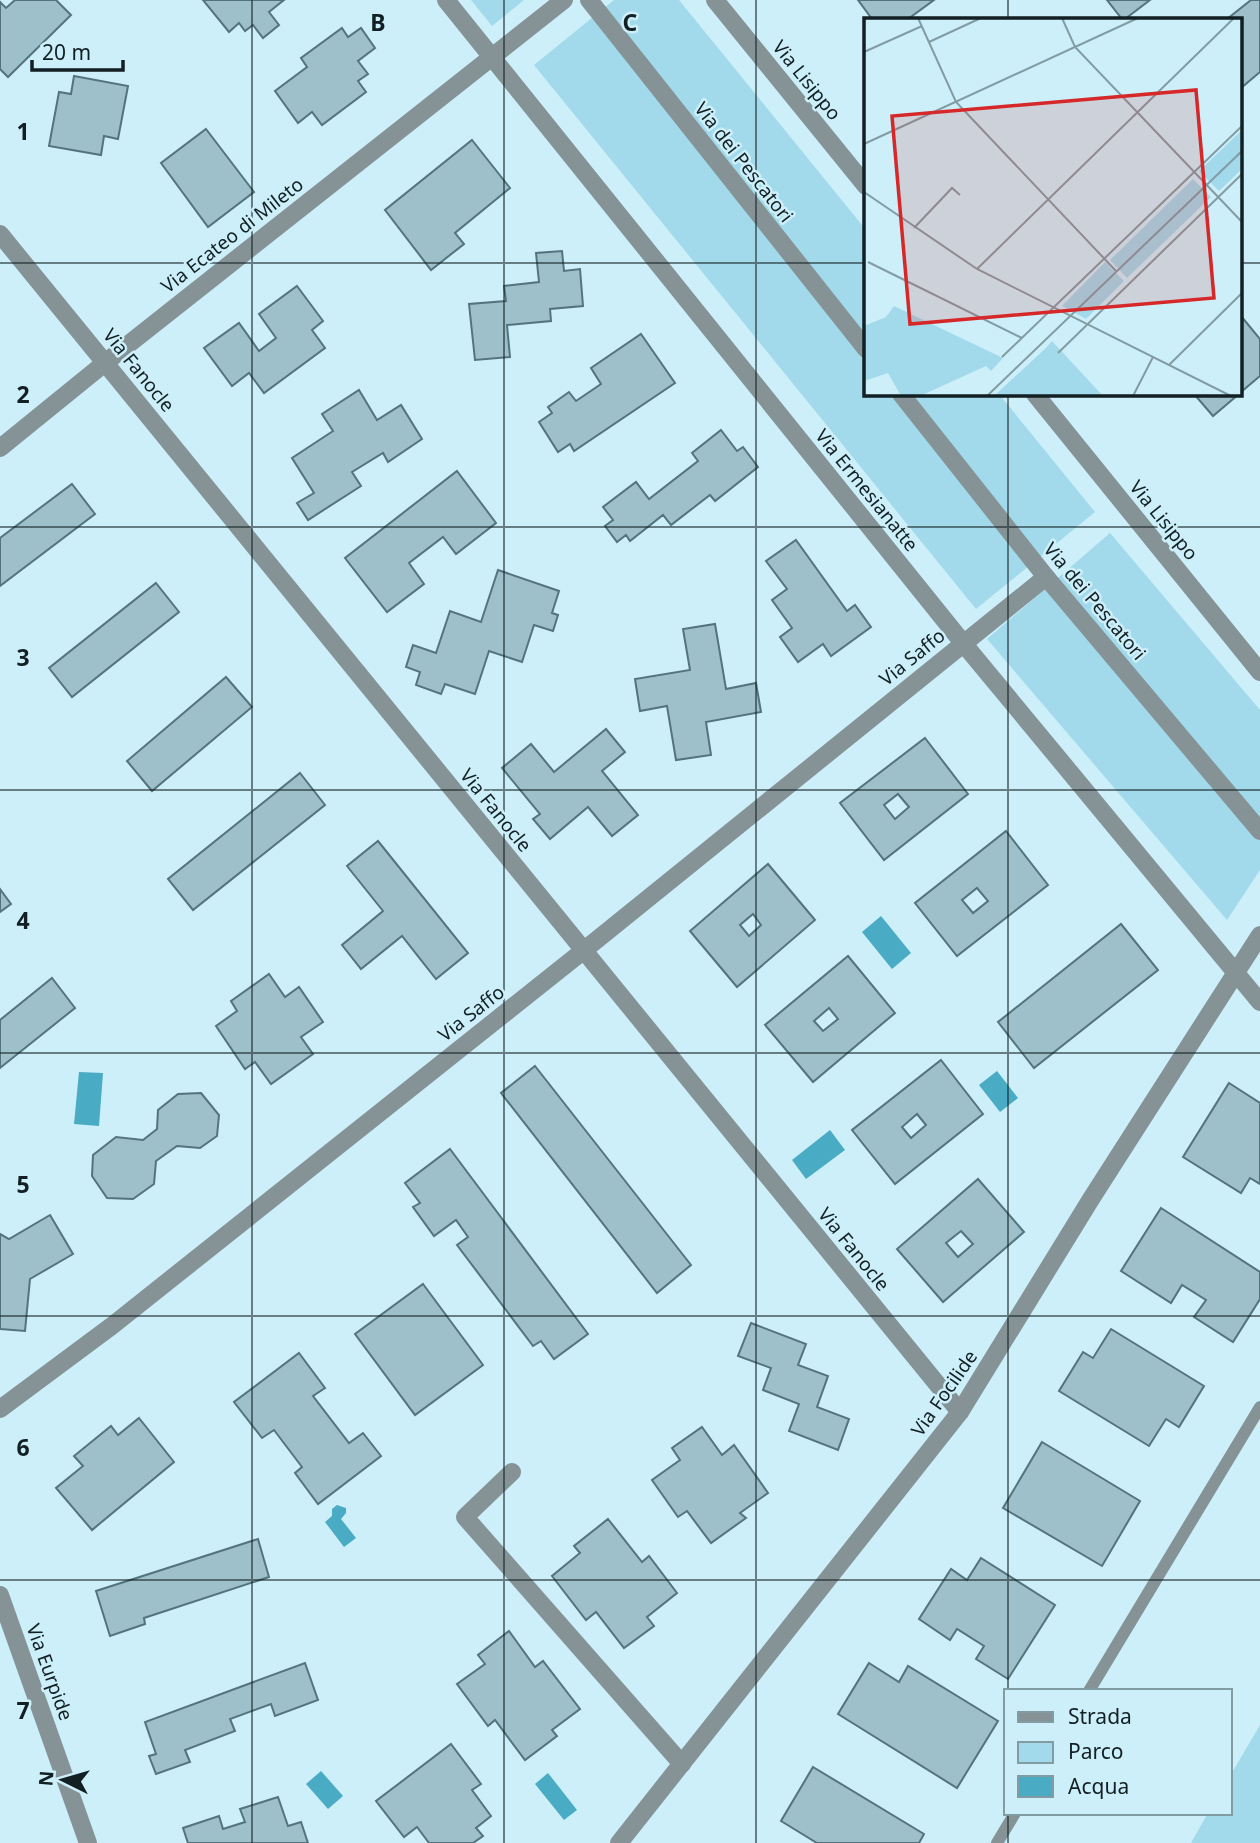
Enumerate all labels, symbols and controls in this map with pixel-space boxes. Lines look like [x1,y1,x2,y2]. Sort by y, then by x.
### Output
text: B [370,6,386,38]
text: C [623,6,638,38]
inset map [864,18,1242,396]
scale bar [32,28,122,72]
street label: Via Lisippo [767,35,847,125]
text: 20 m [42,38,91,66]
street label: Via dei Pescatori [689,96,799,228]
text: 1 [16,115,30,147]
street label: Via Ecateo di Mileto [155,171,309,299]
street label: Via Fanocle [97,323,181,417]
text: 2 [16,378,30,410]
street label: Via Ermesianatte [810,423,924,557]
street label: Via Lisippo [1124,475,1204,565]
street label: Via dei Pescatori [1038,537,1152,665]
street label: Via Saffo [874,622,950,692]
text: 3 [16,641,30,673]
street label: Via Fanocle [454,763,538,857]
text: 4 [16,904,30,936]
street label: Via Saffo [432,979,510,1047]
text: 5 [16,1168,30,1200]
street label: Via Fanocle [812,1202,896,1296]
street label: Via Focilide [905,1345,983,1441]
text: 6 [16,1431,30,1463]
street label: Via Eurpide [21,1620,79,1724]
legend [1004,1689,1232,1815]
text: 7 [16,1694,30,1726]
text: Strada [1068,1702,1132,1730]
text: Parco [1068,1737,1124,1765]
north arrow [28,1745,98,1815]
text: N [32,1770,60,1787]
text: Acqua [1068,1772,1129,1800]

